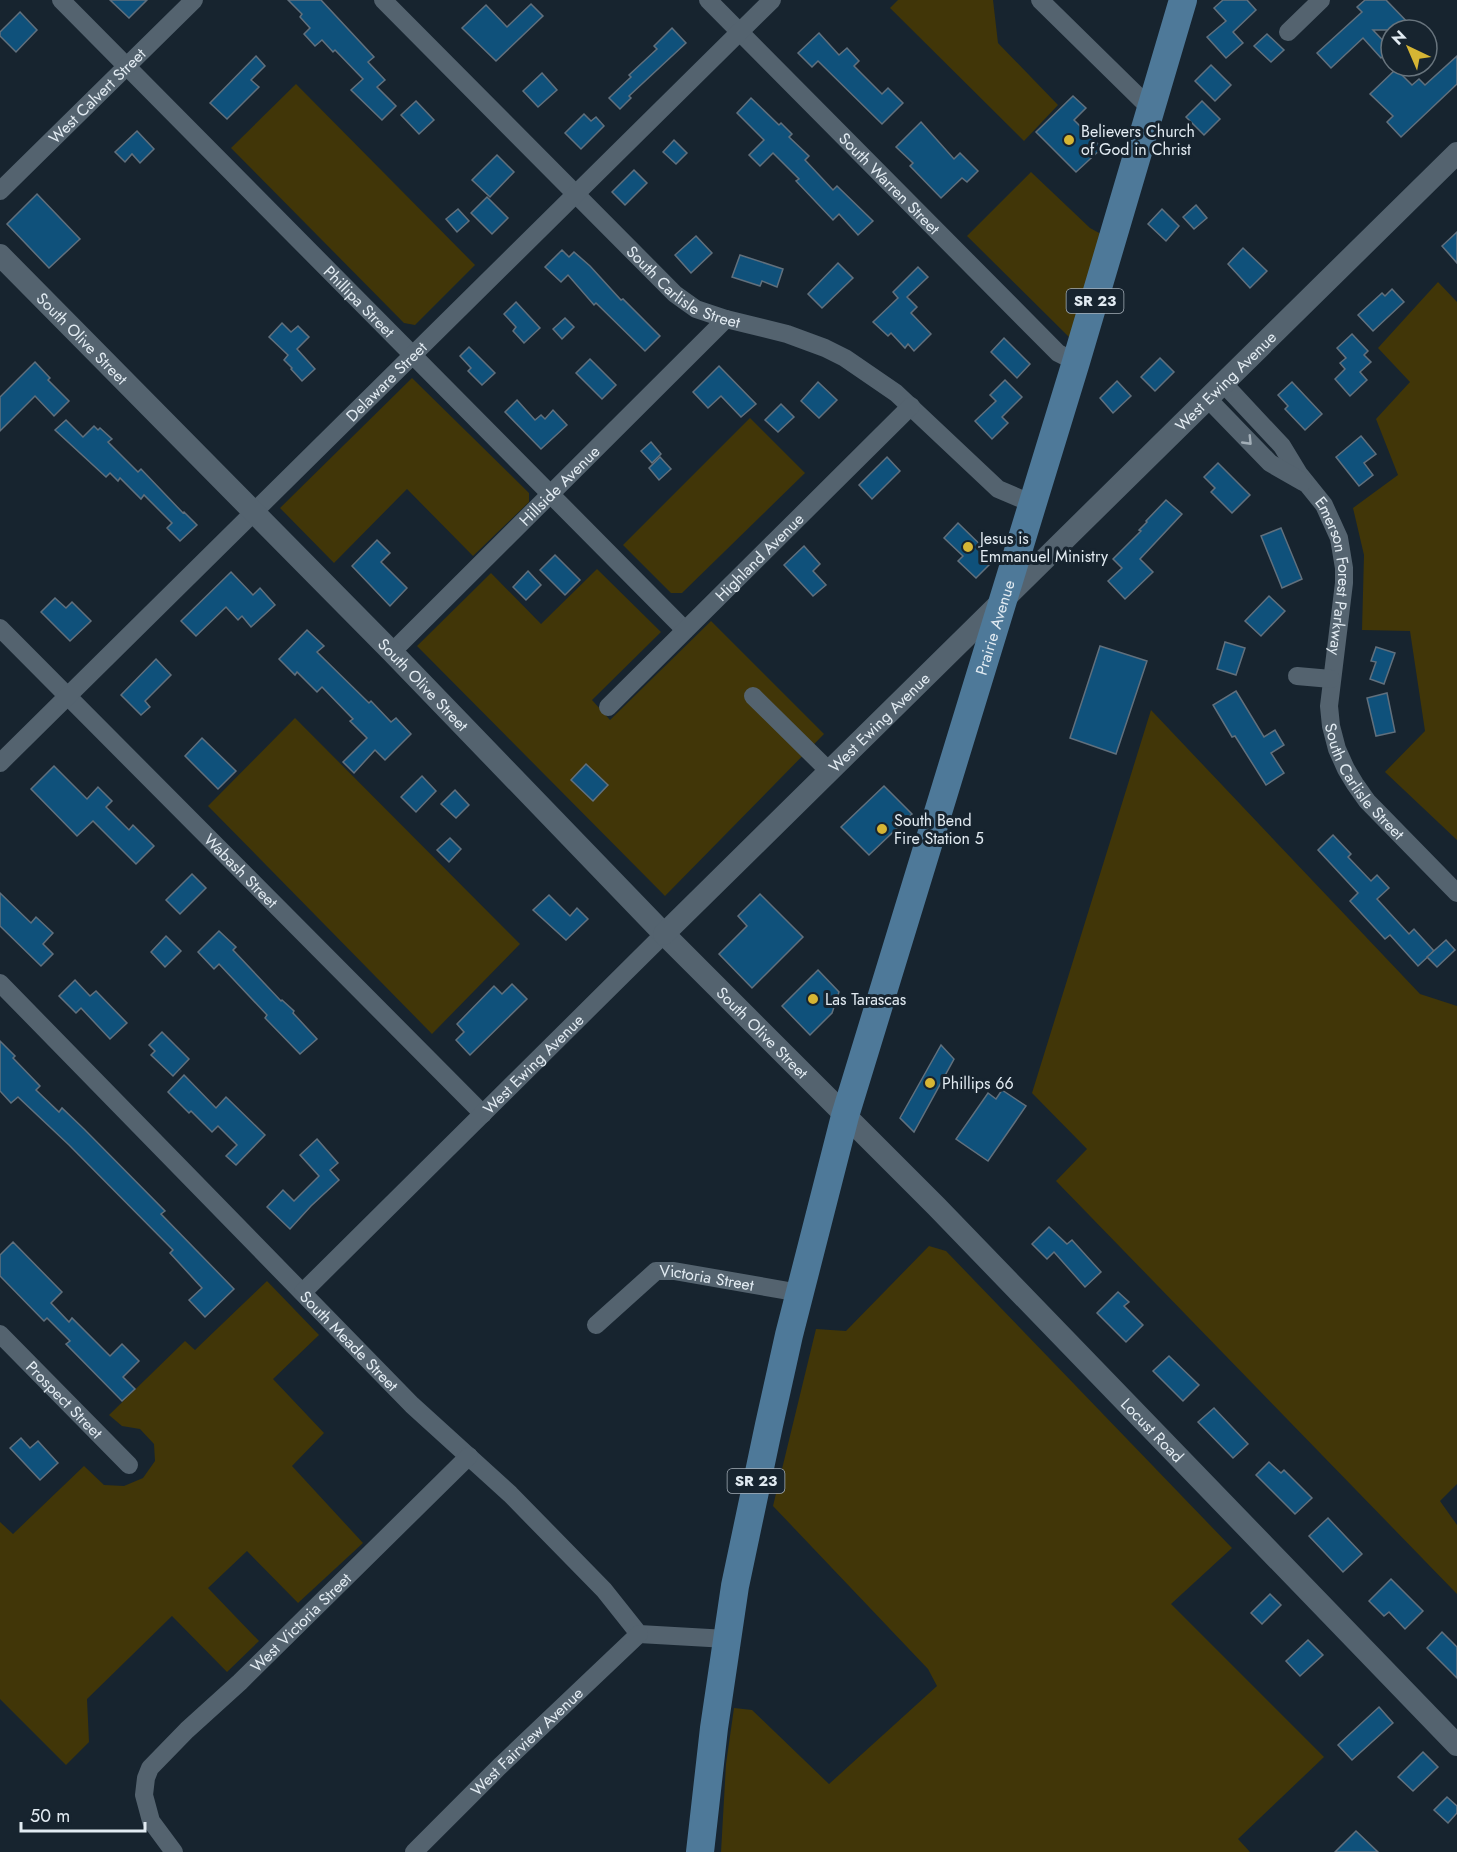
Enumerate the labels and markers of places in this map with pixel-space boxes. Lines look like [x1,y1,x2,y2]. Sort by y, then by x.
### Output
place label: Believers Church of God in Christ [1081,120,1195,161]
marker: Believers Church of God in Christ [1062,133,1076,147]
place label: Jesus is Emmanuel Ministry [978,527,1109,568]
marker: Jesus is Emmanuel Ministry [961,540,975,554]
place label: South Bend Fire Station 5 [894,809,984,850]
marker: South Bend Fire Station 5 [875,822,889,836]
place label: Las Tarascas [825,988,906,1011]
marker: Las Tarascas [806,992,820,1006]
place label: Phillips 66 [942,1072,1014,1095]
marker: Phillips 66 [923,1076,937,1090]

